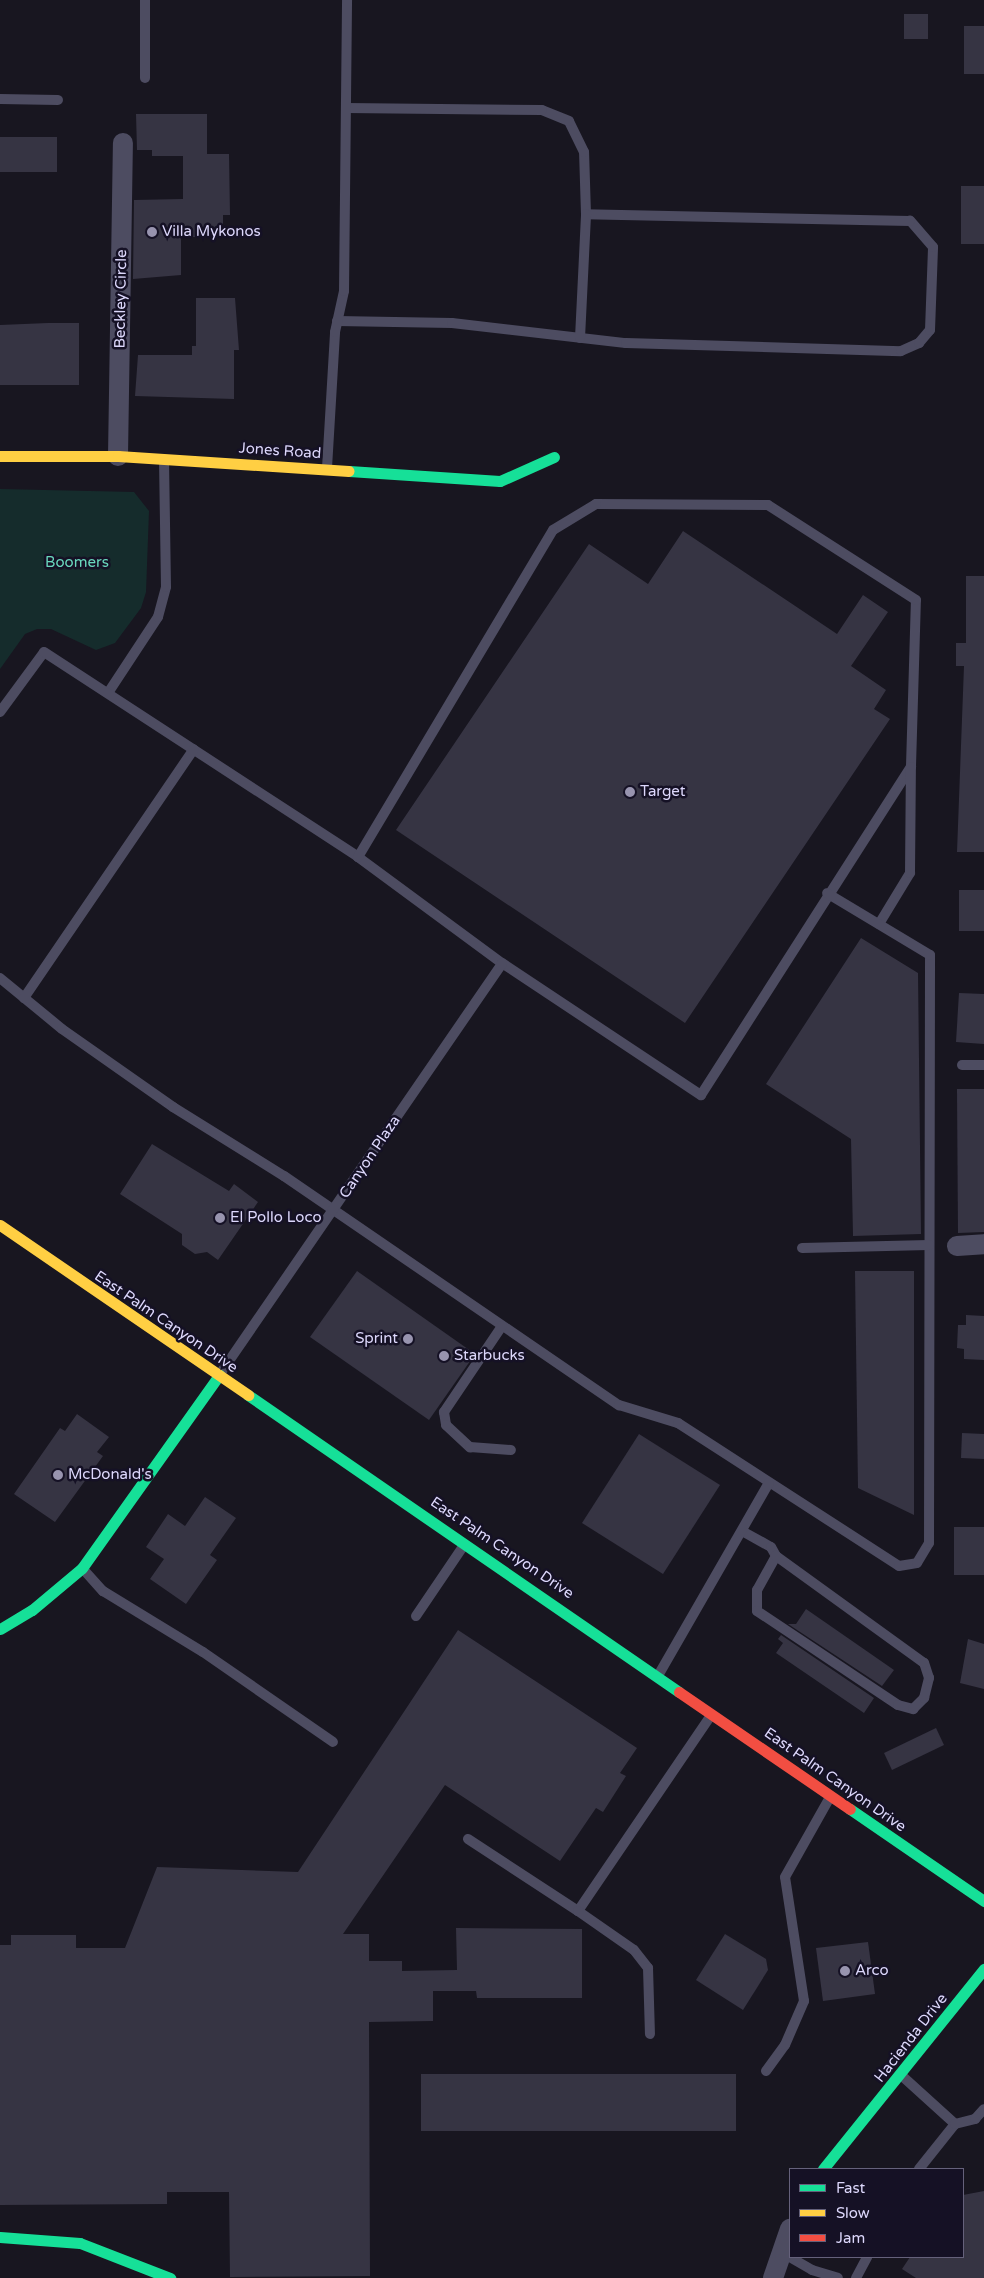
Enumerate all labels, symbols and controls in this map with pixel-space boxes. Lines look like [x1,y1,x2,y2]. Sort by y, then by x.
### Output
place label: Villa Mykonos [162,223,261,241]
marker: Villa Mykonos [146,226,158,238]
street label: Beckley Circle [111,249,131,349]
street label: Jones Road [238,439,322,463]
park label: Boomers [45,554,109,572]
place label: Target [640,783,686,801]
marker: Target [624,786,636,798]
street label: Canyon Plaza [336,1112,404,1202]
place label: El Pollo Loco [230,1209,321,1227]
marker: El Pollo Loco [214,1212,226,1224]
street label: East Palm Canyon Drive [91,1267,241,1377]
place label: Sprint [355,1330,398,1348]
marker: Sprint [402,1333,414,1345]
place label: Starbucks [454,1347,525,1365]
marker: Starbucks [438,1350,450,1362]
place label: McDonald's [68,1466,152,1484]
marker: McDonald's [52,1469,64,1481]
street label: East Palm Canyon Drive [427,1493,577,1603]
street label: East Palm Canyon Drive [761,1724,909,1836]
place label: Arco [855,1962,889,1980]
marker: Arco [839,1965,851,1977]
street label: Hacienda Drive [871,1990,951,2086]
legend [789,2168,964,2258]
text: Fast [836,2179,865,2197]
text: Slow [836,2204,870,2222]
text: Jam [836,2229,865,2247]

